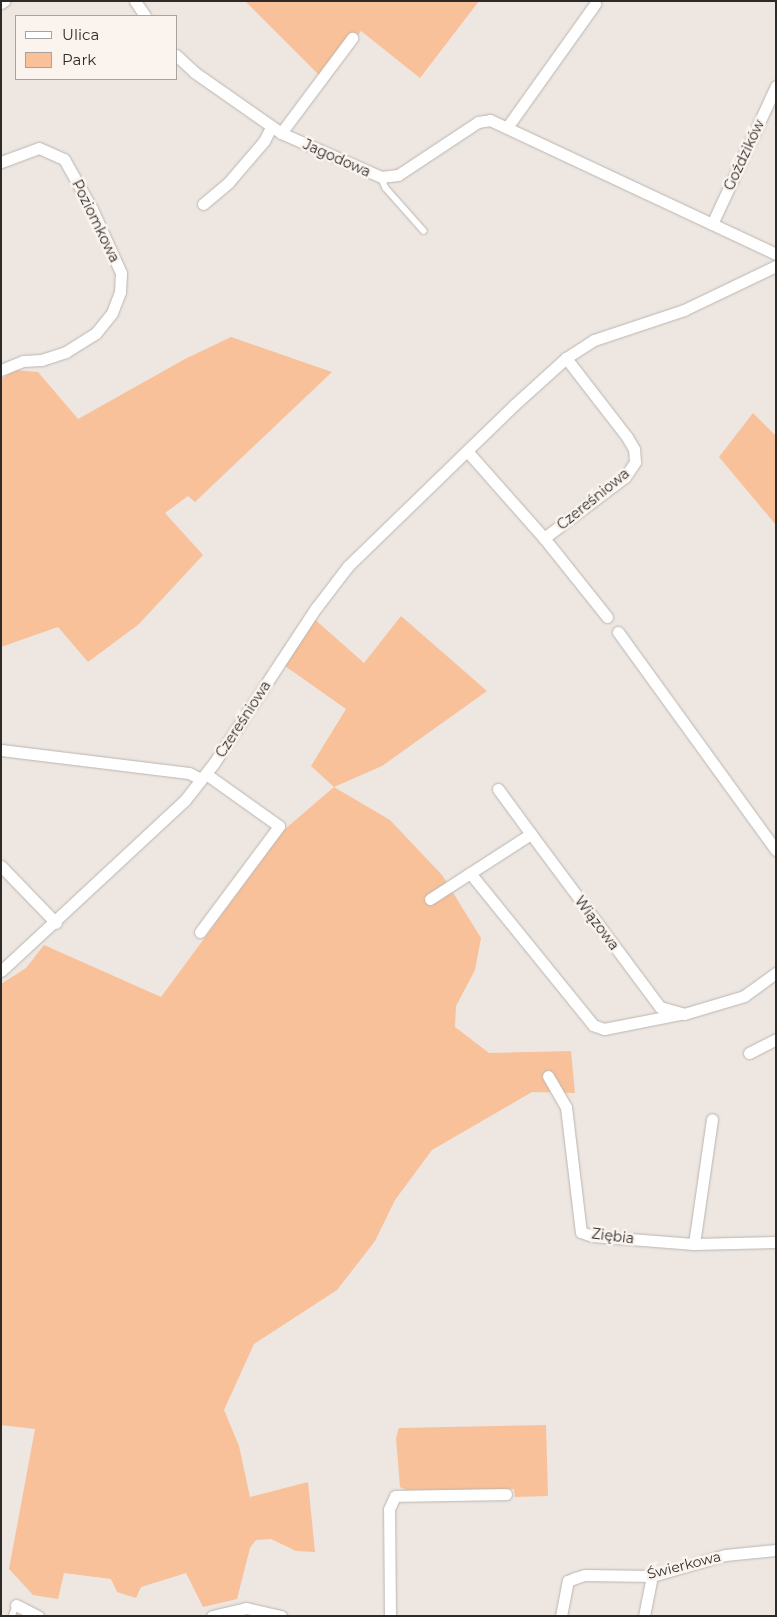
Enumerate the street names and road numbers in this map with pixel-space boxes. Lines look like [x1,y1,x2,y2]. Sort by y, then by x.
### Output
street label: Goździków [720,117,768,193]
street label: Jagodowa [301,136,373,180]
street label: Poziomkowa [69,177,123,265]
street label: Czereśniowa [554,465,632,533]
street label: Czereśniowa [212,678,274,760]
street label: Wiązowa [571,893,623,953]
street label: Ziębia [591,1225,635,1247]
street label: Świerkowa [645,1548,723,1582]

